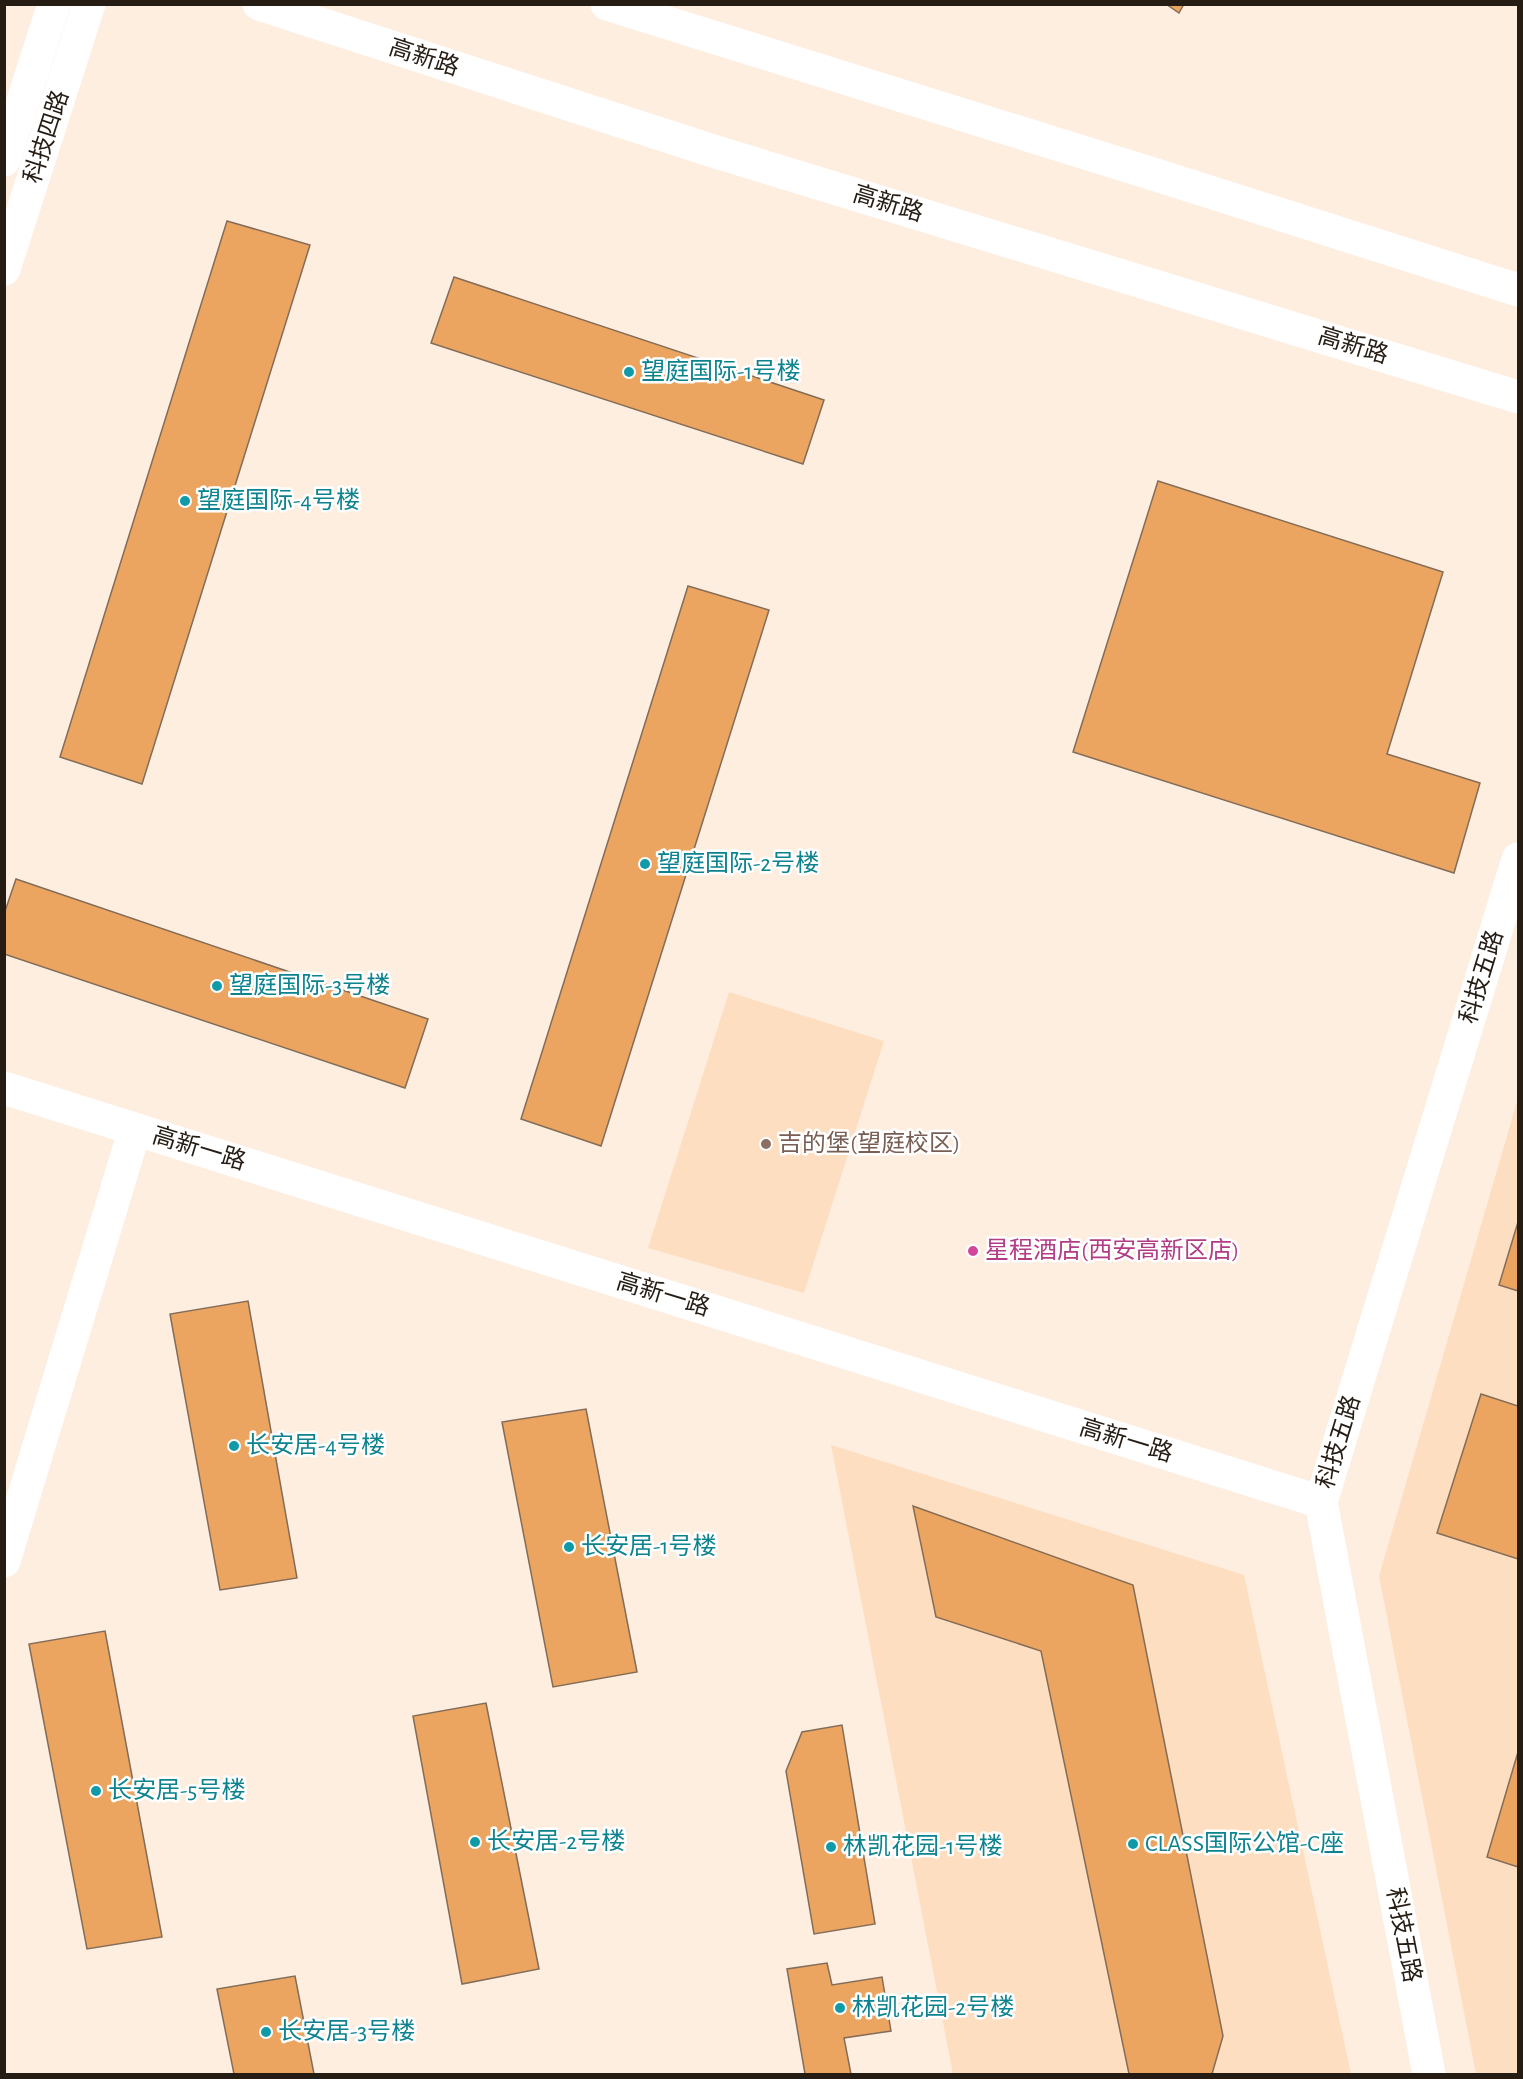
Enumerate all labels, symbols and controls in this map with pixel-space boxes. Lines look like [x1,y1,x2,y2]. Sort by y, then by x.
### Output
street label: 高新路 [386,34,463,81]
street label: 科技四路 [19,87,73,186]
street label: 高新路 [850,180,927,226]
street label: 高新路 [1315,322,1392,368]
place label: 望庭国际-1号楼 [641,358,801,384]
marker: 望庭国际-1号楼 [622,365,636,379]
place label: 望庭国际-4号楼 [197,487,360,513]
marker: 望庭国际-4号楼 [178,494,192,508]
place label: 望庭国际-2号楼 [657,850,819,876]
marker: 望庭国际-2号楼 [638,857,652,871]
street label: 科技五路 [1455,927,1508,1026]
place label: 望庭国际-3号楼 [229,972,390,998]
marker: 望庭国际-3号楼 [210,979,224,993]
street label: 高新一路 [150,1122,249,1175]
place label: 吉的堡(望庭校区) [778,1130,960,1156]
marker: 吉的堡(望庭校区) [759,1137,773,1151]
place label: 星程酒店(西安高新区店) [985,1237,1239,1263]
marker: 星程酒店(西安高新区店) [966,1244,980,1258]
street label: 高新一路 [614,1268,713,1321]
street label: 科技五路 [1312,1392,1365,1491]
street label: 高新一路 [1077,1414,1176,1467]
place label: 长安居-4号楼 [246,1432,385,1458]
marker: 长安居-4号楼 [227,1439,241,1453]
place label: 长安居-1号楼 [581,1533,717,1559]
marker: 长安居-1号楼 [562,1540,576,1554]
place label: 长安居-5号楼 [108,1777,245,1803]
marker: 长安居-5号楼 [89,1784,103,1798]
place label: 长安居-2号楼 [487,1828,625,1854]
place label: CLASS国际公馆-C座 [1145,1830,1344,1856]
place label: 林凯花园-1号楼 [843,1833,1003,1859]
marker: 长安居-2号楼 [468,1835,482,1849]
marker: CLASS国际公馆-C座 [1126,1837,1140,1851]
marker: 林凯花园-1号楼 [824,1840,838,1854]
street label: 科技五路 [1382,1885,1426,1984]
place label: 林凯花园-2号楼 [852,1994,1014,2020]
marker: 林凯花园-2号楼 [833,2001,847,2015]
place label: 长安居-3号楼 [278,2018,415,2044]
marker: 长安居-3号楼 [259,2025,273,2039]

